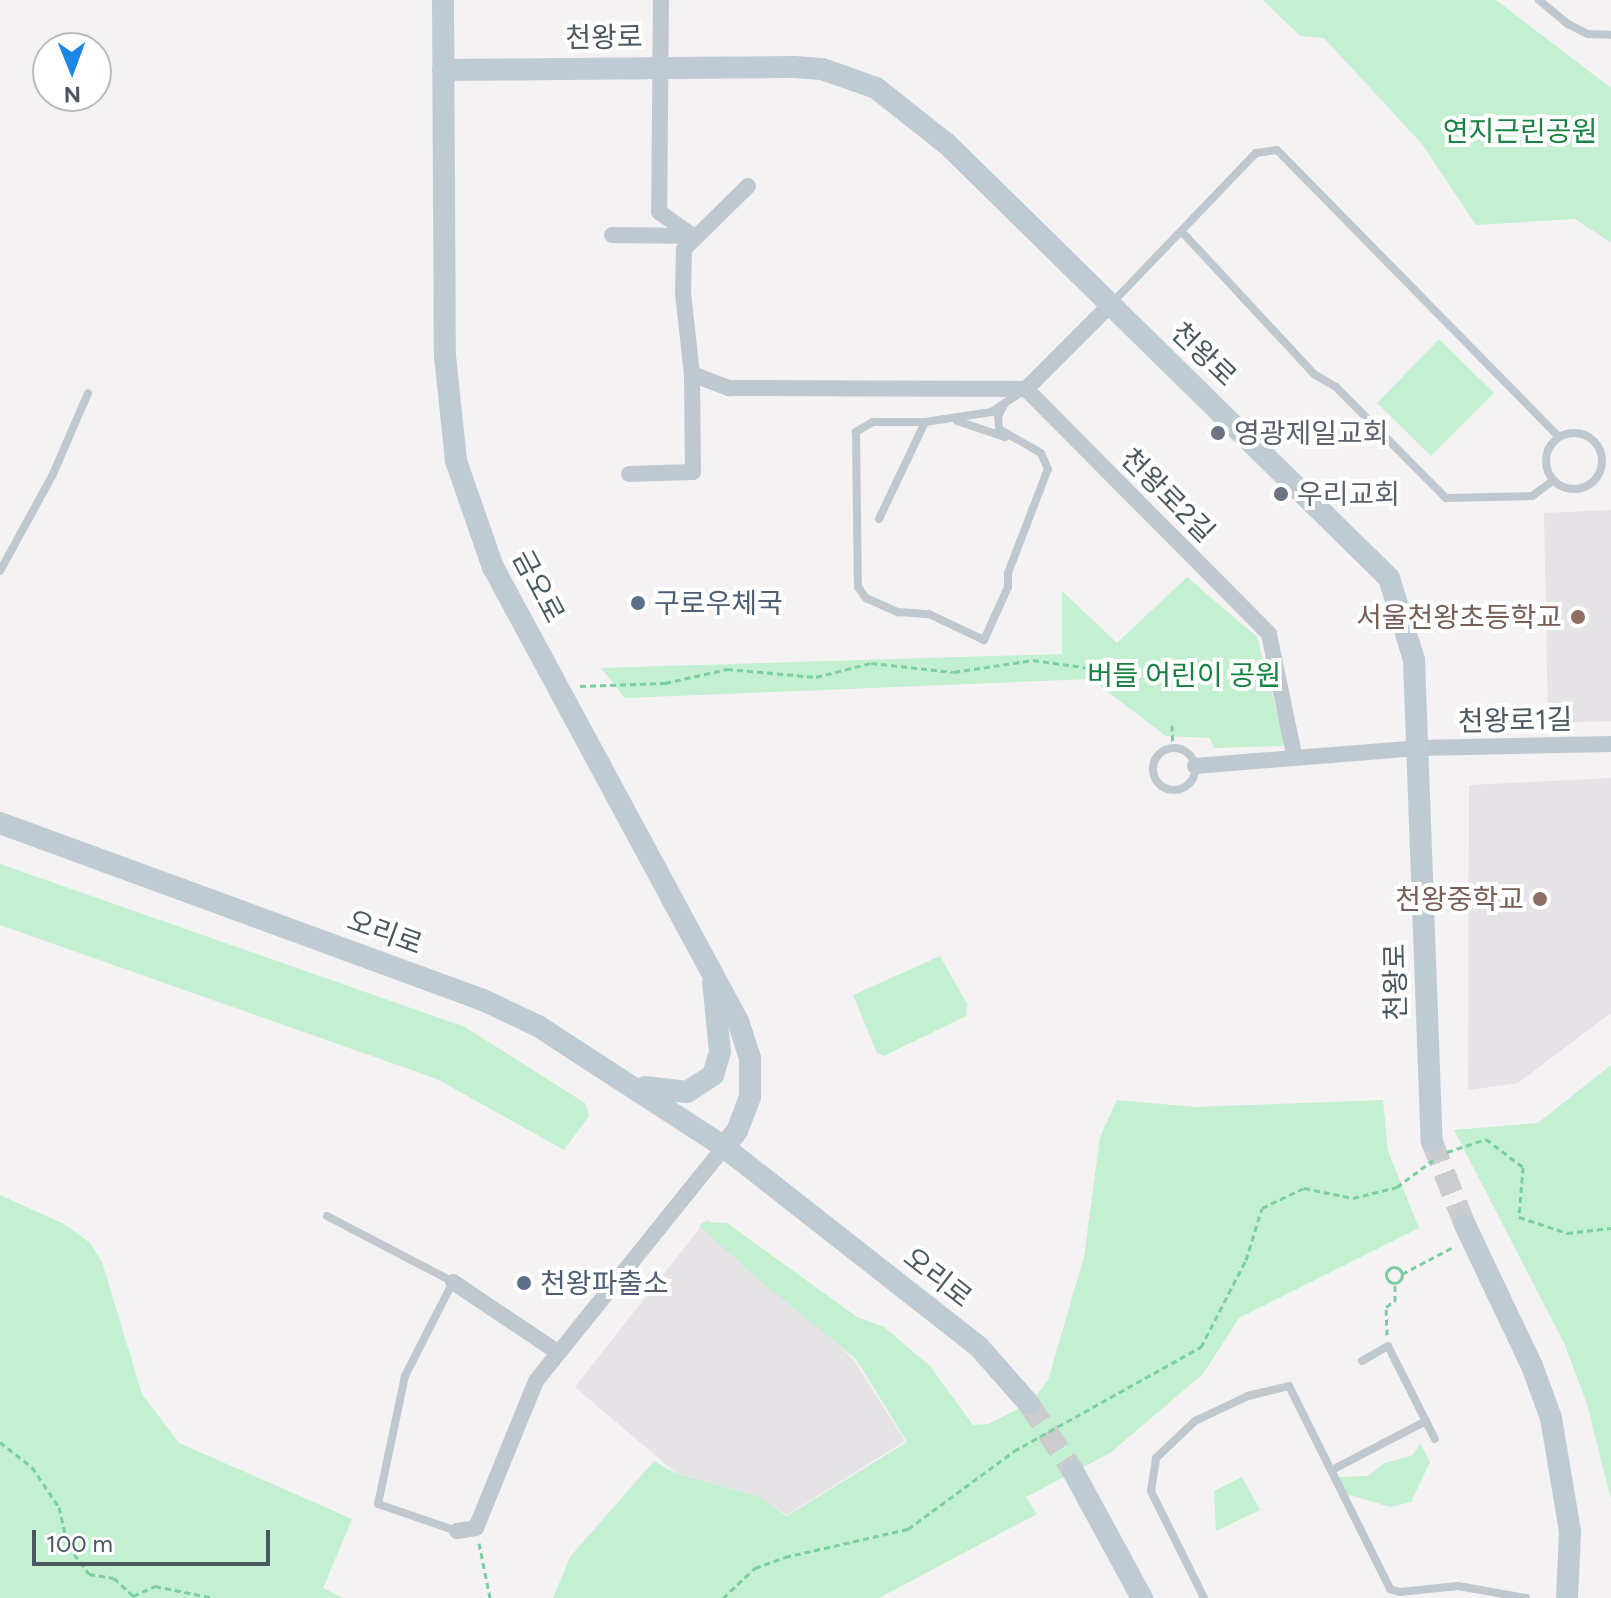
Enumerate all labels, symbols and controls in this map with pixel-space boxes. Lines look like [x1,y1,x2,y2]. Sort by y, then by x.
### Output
street label: 천왕로 [565,20,643,54]
north arrow [32,32,112,112]
text: N [64,81,81,108]
park label: 연지근린공원 [1443,114,1597,148]
street label: 천왕로 [1165,315,1243,393]
place label: 영광제일교회 [1234,416,1389,450]
marker: 영광제일교회 [1209,424,1227,442]
street label: 천왕로2길 [1114,441,1222,549]
place label: 우리교회 [1297,477,1400,511]
marker: 우리교회 [1272,485,1290,503]
street label: 금오로 [506,544,572,628]
place label: 구로우체국 [654,586,783,620]
marker: 구로우체국 [629,594,647,612]
place label: 서울천왕초등학교 [1356,600,1562,634]
marker: 서울천왕초등학교 [1569,608,1587,626]
park label: 버들 어린이 공원 [1087,658,1281,692]
street label: 천왕로1길 [1457,702,1573,738]
place label: 천왕중학교 [1395,882,1524,916]
marker: 천왕중학교 [1531,890,1549,908]
street label: 오리로 [343,903,427,961]
street label: 천왕로 [1378,943,1412,1021]
street label: 오리로 [897,1240,979,1314]
place label: 천왕파출소 [540,1266,669,1300]
marker: 천왕파출소 [515,1274,533,1292]
scale bar [36,1514,274,1564]
text: 100 m [46,1529,113,1558]

